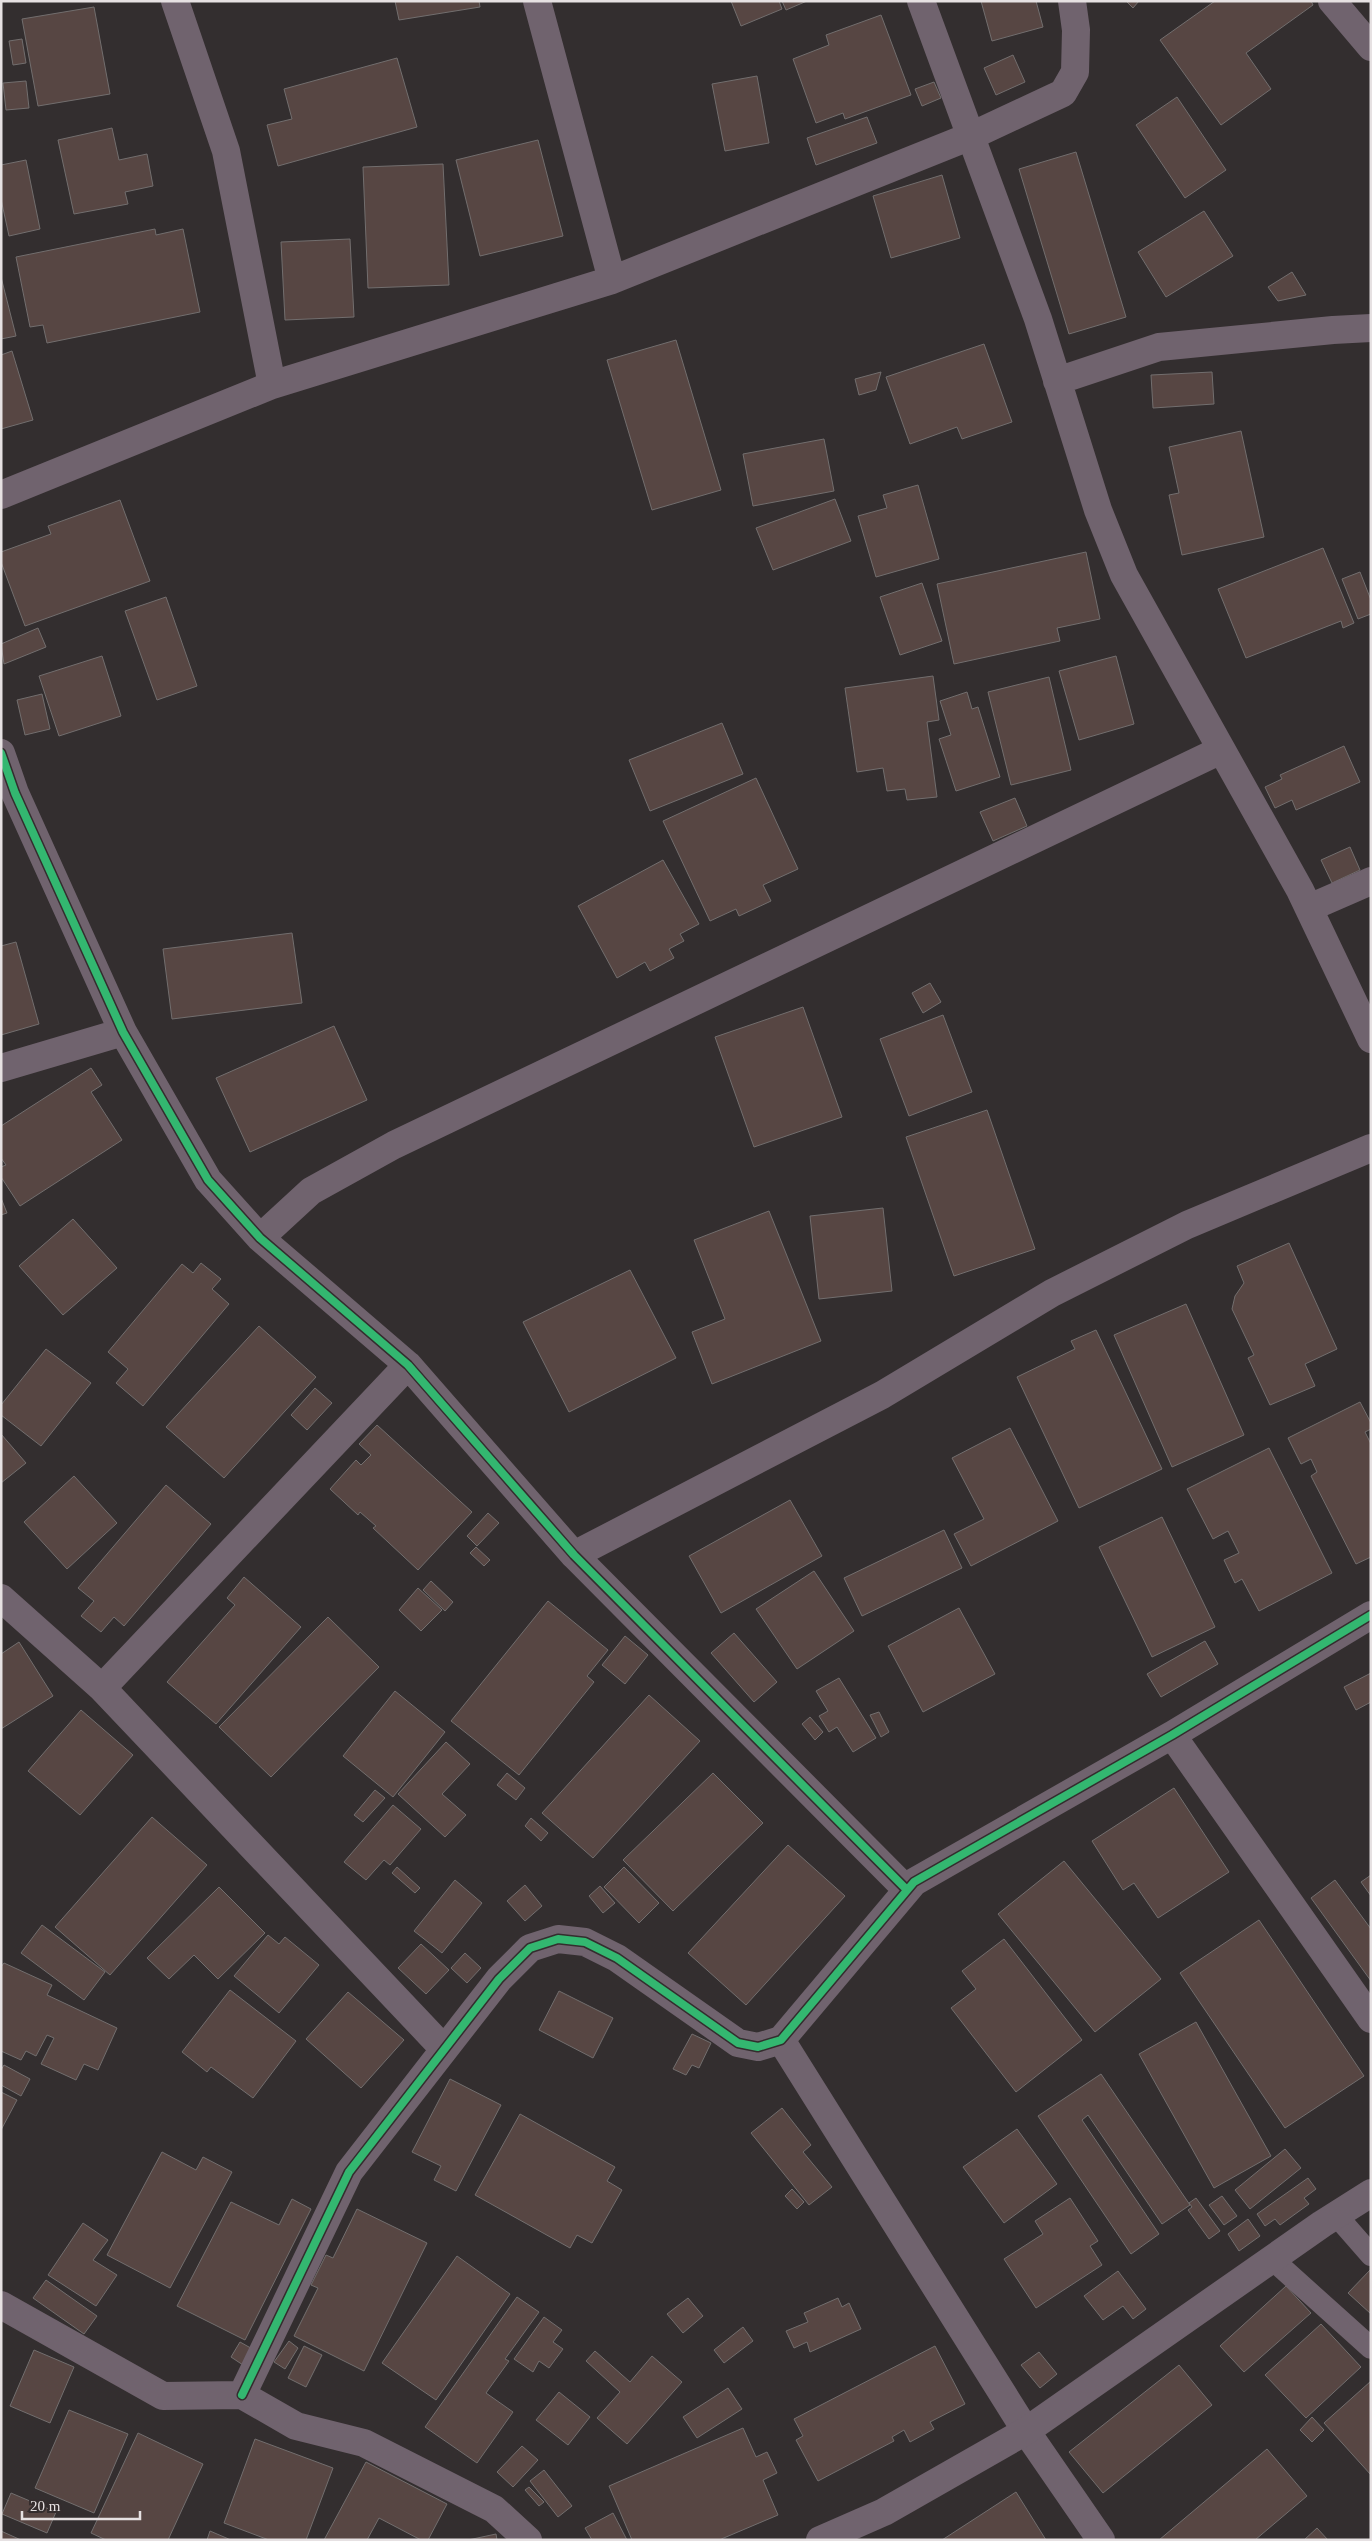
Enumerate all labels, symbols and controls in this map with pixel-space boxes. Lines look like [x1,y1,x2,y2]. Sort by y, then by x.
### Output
scale bar [22,2488,140,2520]
text: 20 m [30,2498,61,2514]

